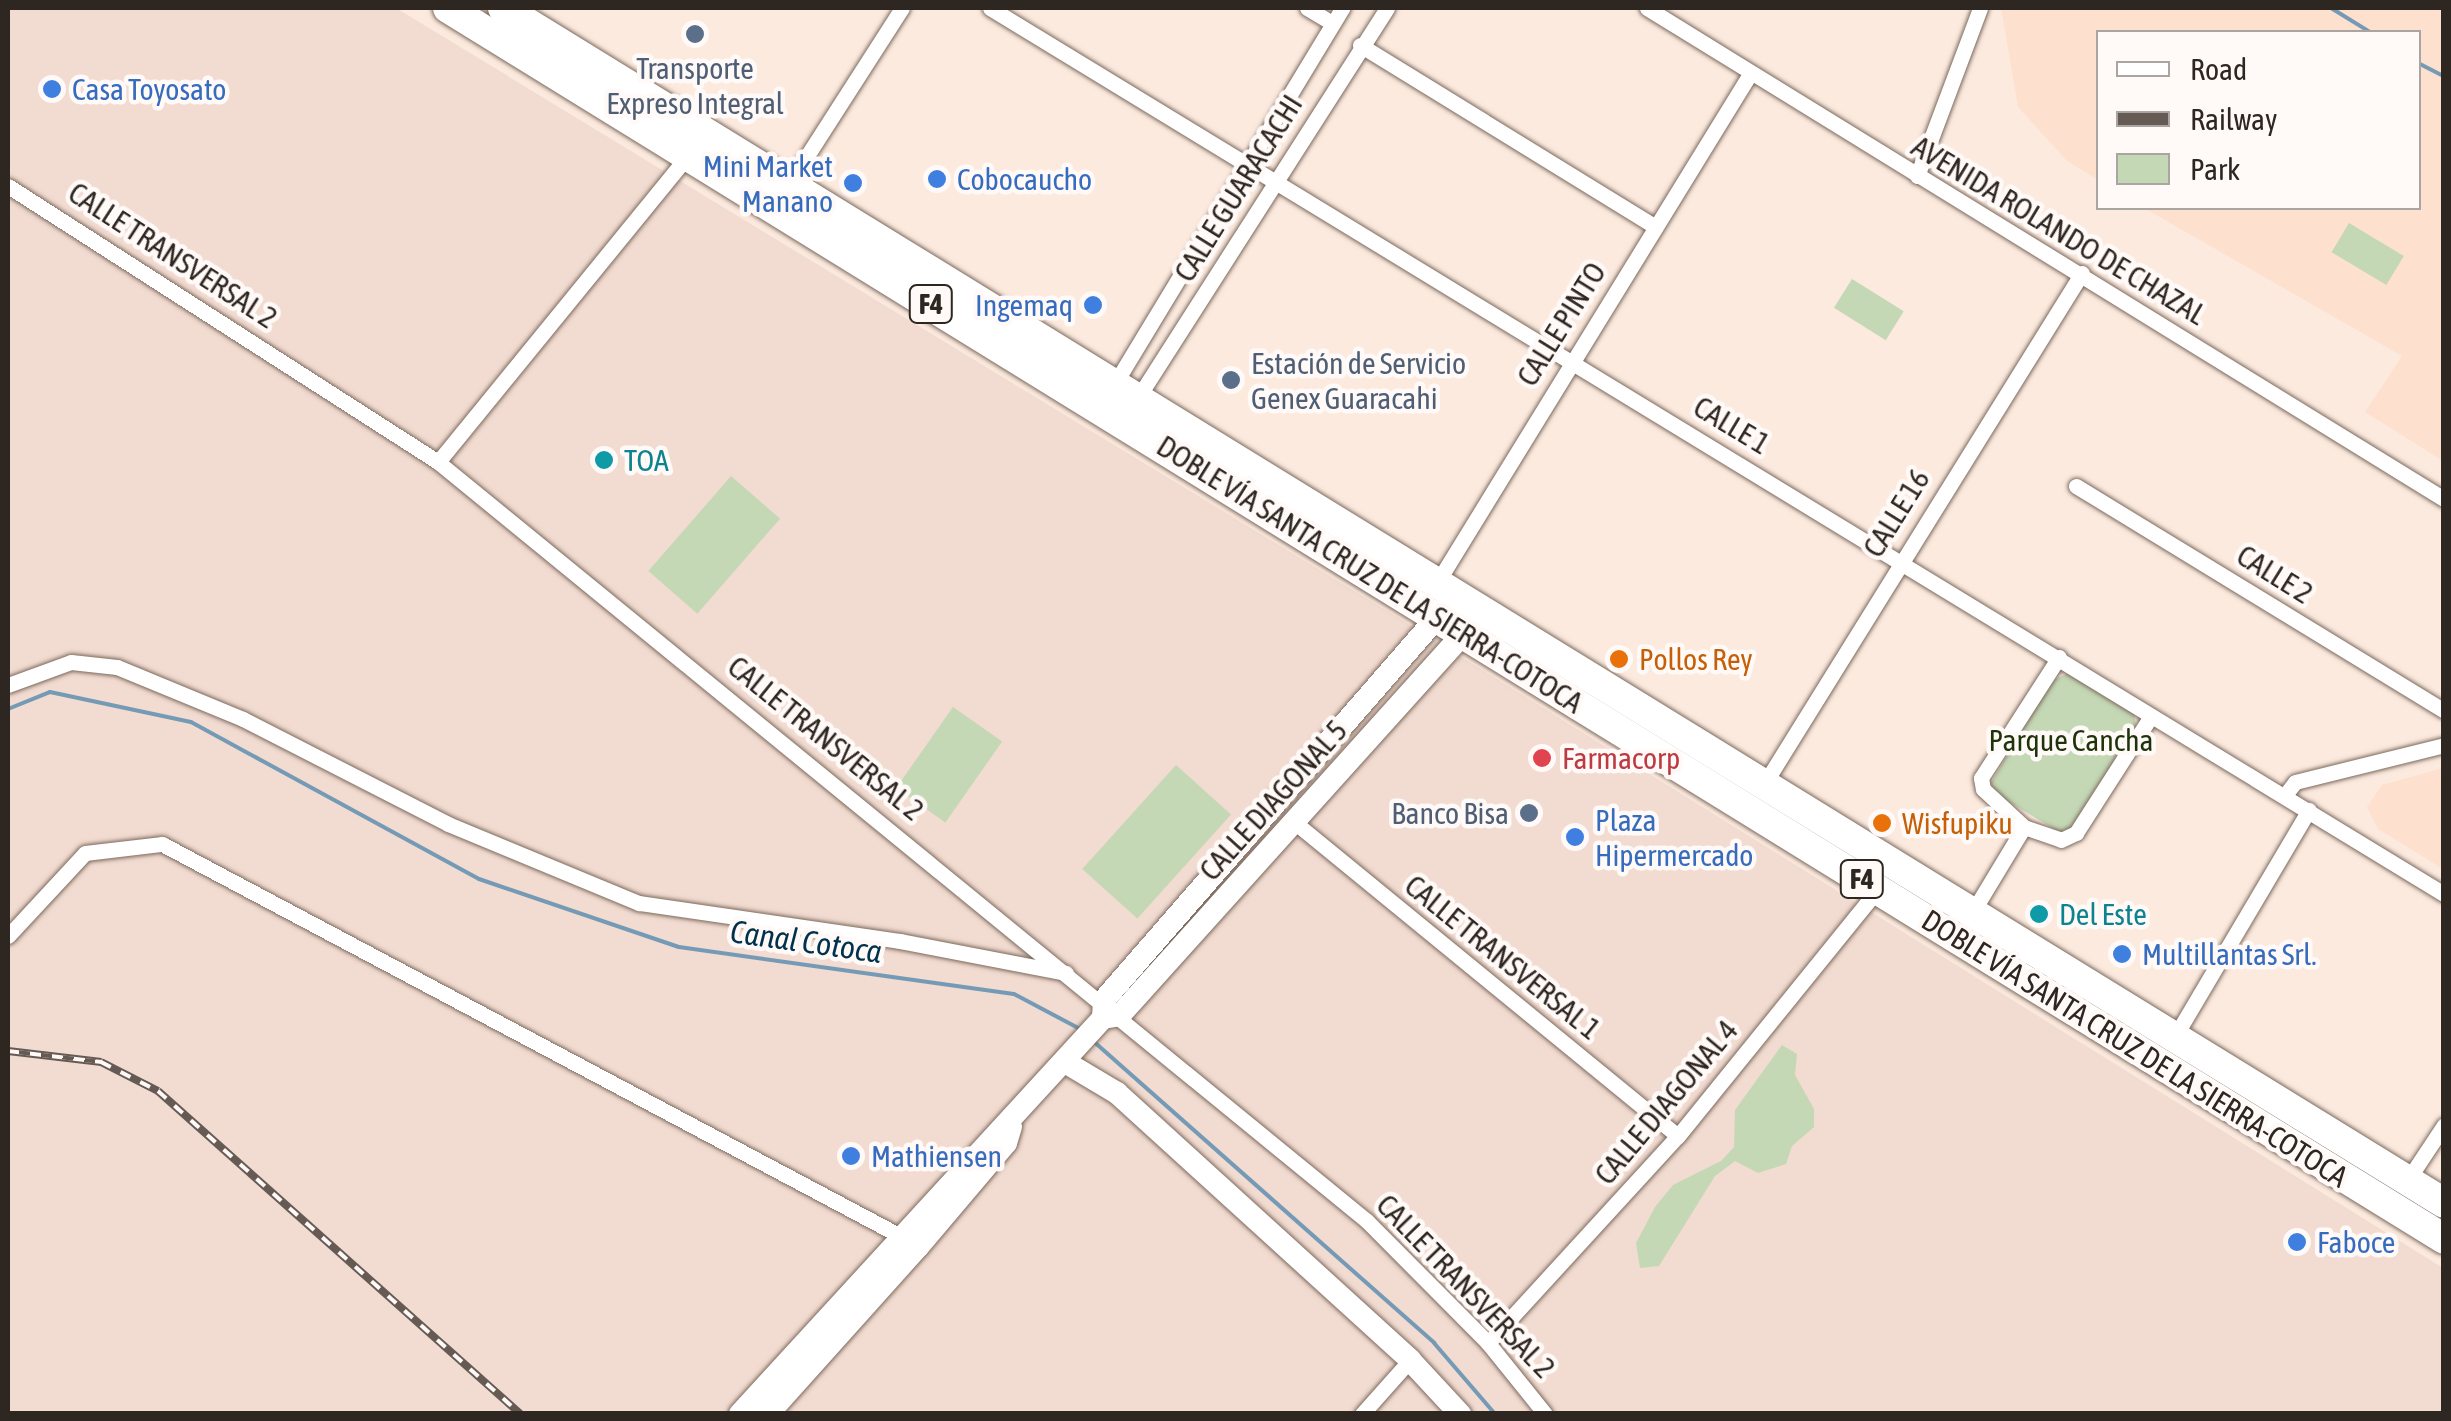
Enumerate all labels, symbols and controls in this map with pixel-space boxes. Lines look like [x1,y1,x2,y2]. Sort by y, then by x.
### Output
marker: Transporte Expreso Integral [684,23,706,45]
legend [2096,30,2421,210]
place label: Transporte Expreso Integral [606,50,784,120]
text: Road [2190,52,2247,86]
place label: Casa Toyosato [72,71,226,107]
marker: Casa Toyosato [41,78,63,100]
street label: CALLE GUARACACHI [1166,88,1310,288]
text: Railway [2190,102,2277,136]
street label: AVENIDA ROLANDO DE CHAZAL [1906,128,2212,332]
place label: Mini Market Manano [703,148,833,218]
text: Park [2190,152,2240,186]
place label: Cobocaucho [957,161,1092,197]
marker: Cobocaucho [926,168,948,190]
marker: Mini Market Manano [842,172,864,194]
street label: CALLE TRANSVERSAL 2 [62,174,284,336]
street label: CALLE PINTO [1509,256,1613,392]
road number: F4 [908,281,954,327]
place label: Ingemaq [975,287,1073,323]
marker: Ingemaq [1082,294,1104,316]
place label: Estación de Servicio Genex Guaracahi [1251,345,1466,416]
marker: Estación de Servicio Genex Guaracahi [1220,369,1242,391]
street label: CALLE 1 [1687,388,1777,462]
street label: DOBLE VÍA SANTA CRUZ DE LA SIERRA-COTOCA [1150,428,1590,720]
place label: TOA [624,442,669,478]
marker: TOA [593,449,615,471]
street label: CALLE 16 [1855,463,1937,563]
street label: CALLE 2 [2231,537,2319,611]
place label: Pollos Rey [1639,641,1753,677]
street label: CALLE TRANSVERSAL 2 [721,648,931,828]
marker: Pollos Rey [1608,648,1630,670]
street label: CALLE DIAGONAL 5 [1192,712,1354,888]
park label: Parque Cancha [1989,722,2153,758]
place label: Farmacorp [1562,740,1680,776]
marker: Farmacorp [1531,747,1553,769]
place label: Banco Bisa [1391,795,1509,831]
marker: Banco Bisa [1518,802,1540,824]
place label: Plaza Hipermercado [1595,802,1753,872]
place label: Wisfupiku [1902,805,2013,841]
marker: Wisfupiku [1871,812,1893,834]
marker: Plaza Hipermercado [1564,826,1586,848]
road number: F4 [1840,856,1884,902]
street label: CALLE TRANSVERSAL 1 [1398,867,1608,1047]
place label: Del Este [2059,896,2147,932]
street label: DOBLE VÍA SANTA CRUZ DE LA SIERRA-COTOCA [1915,902,2355,1194]
marker: Del Este [2028,903,2050,925]
water label: Canal Cotoca [728,912,884,972]
place label: Multillantas Srl. [2142,936,2317,972]
marker: Multillantas Srl. [2111,943,2133,965]
street label: CALLE DIAGONAL 4 [1587,1013,1745,1191]
place label: Mathiensen [871,1138,1002,1174]
marker: Mathiensen [840,1145,862,1167]
street label: CALLE TRANSVERSAL 2 [1369,1187,1563,1385]
place label: Faboce [2317,1224,2395,1260]
marker: Faboce [2286,1231,2308,1253]

